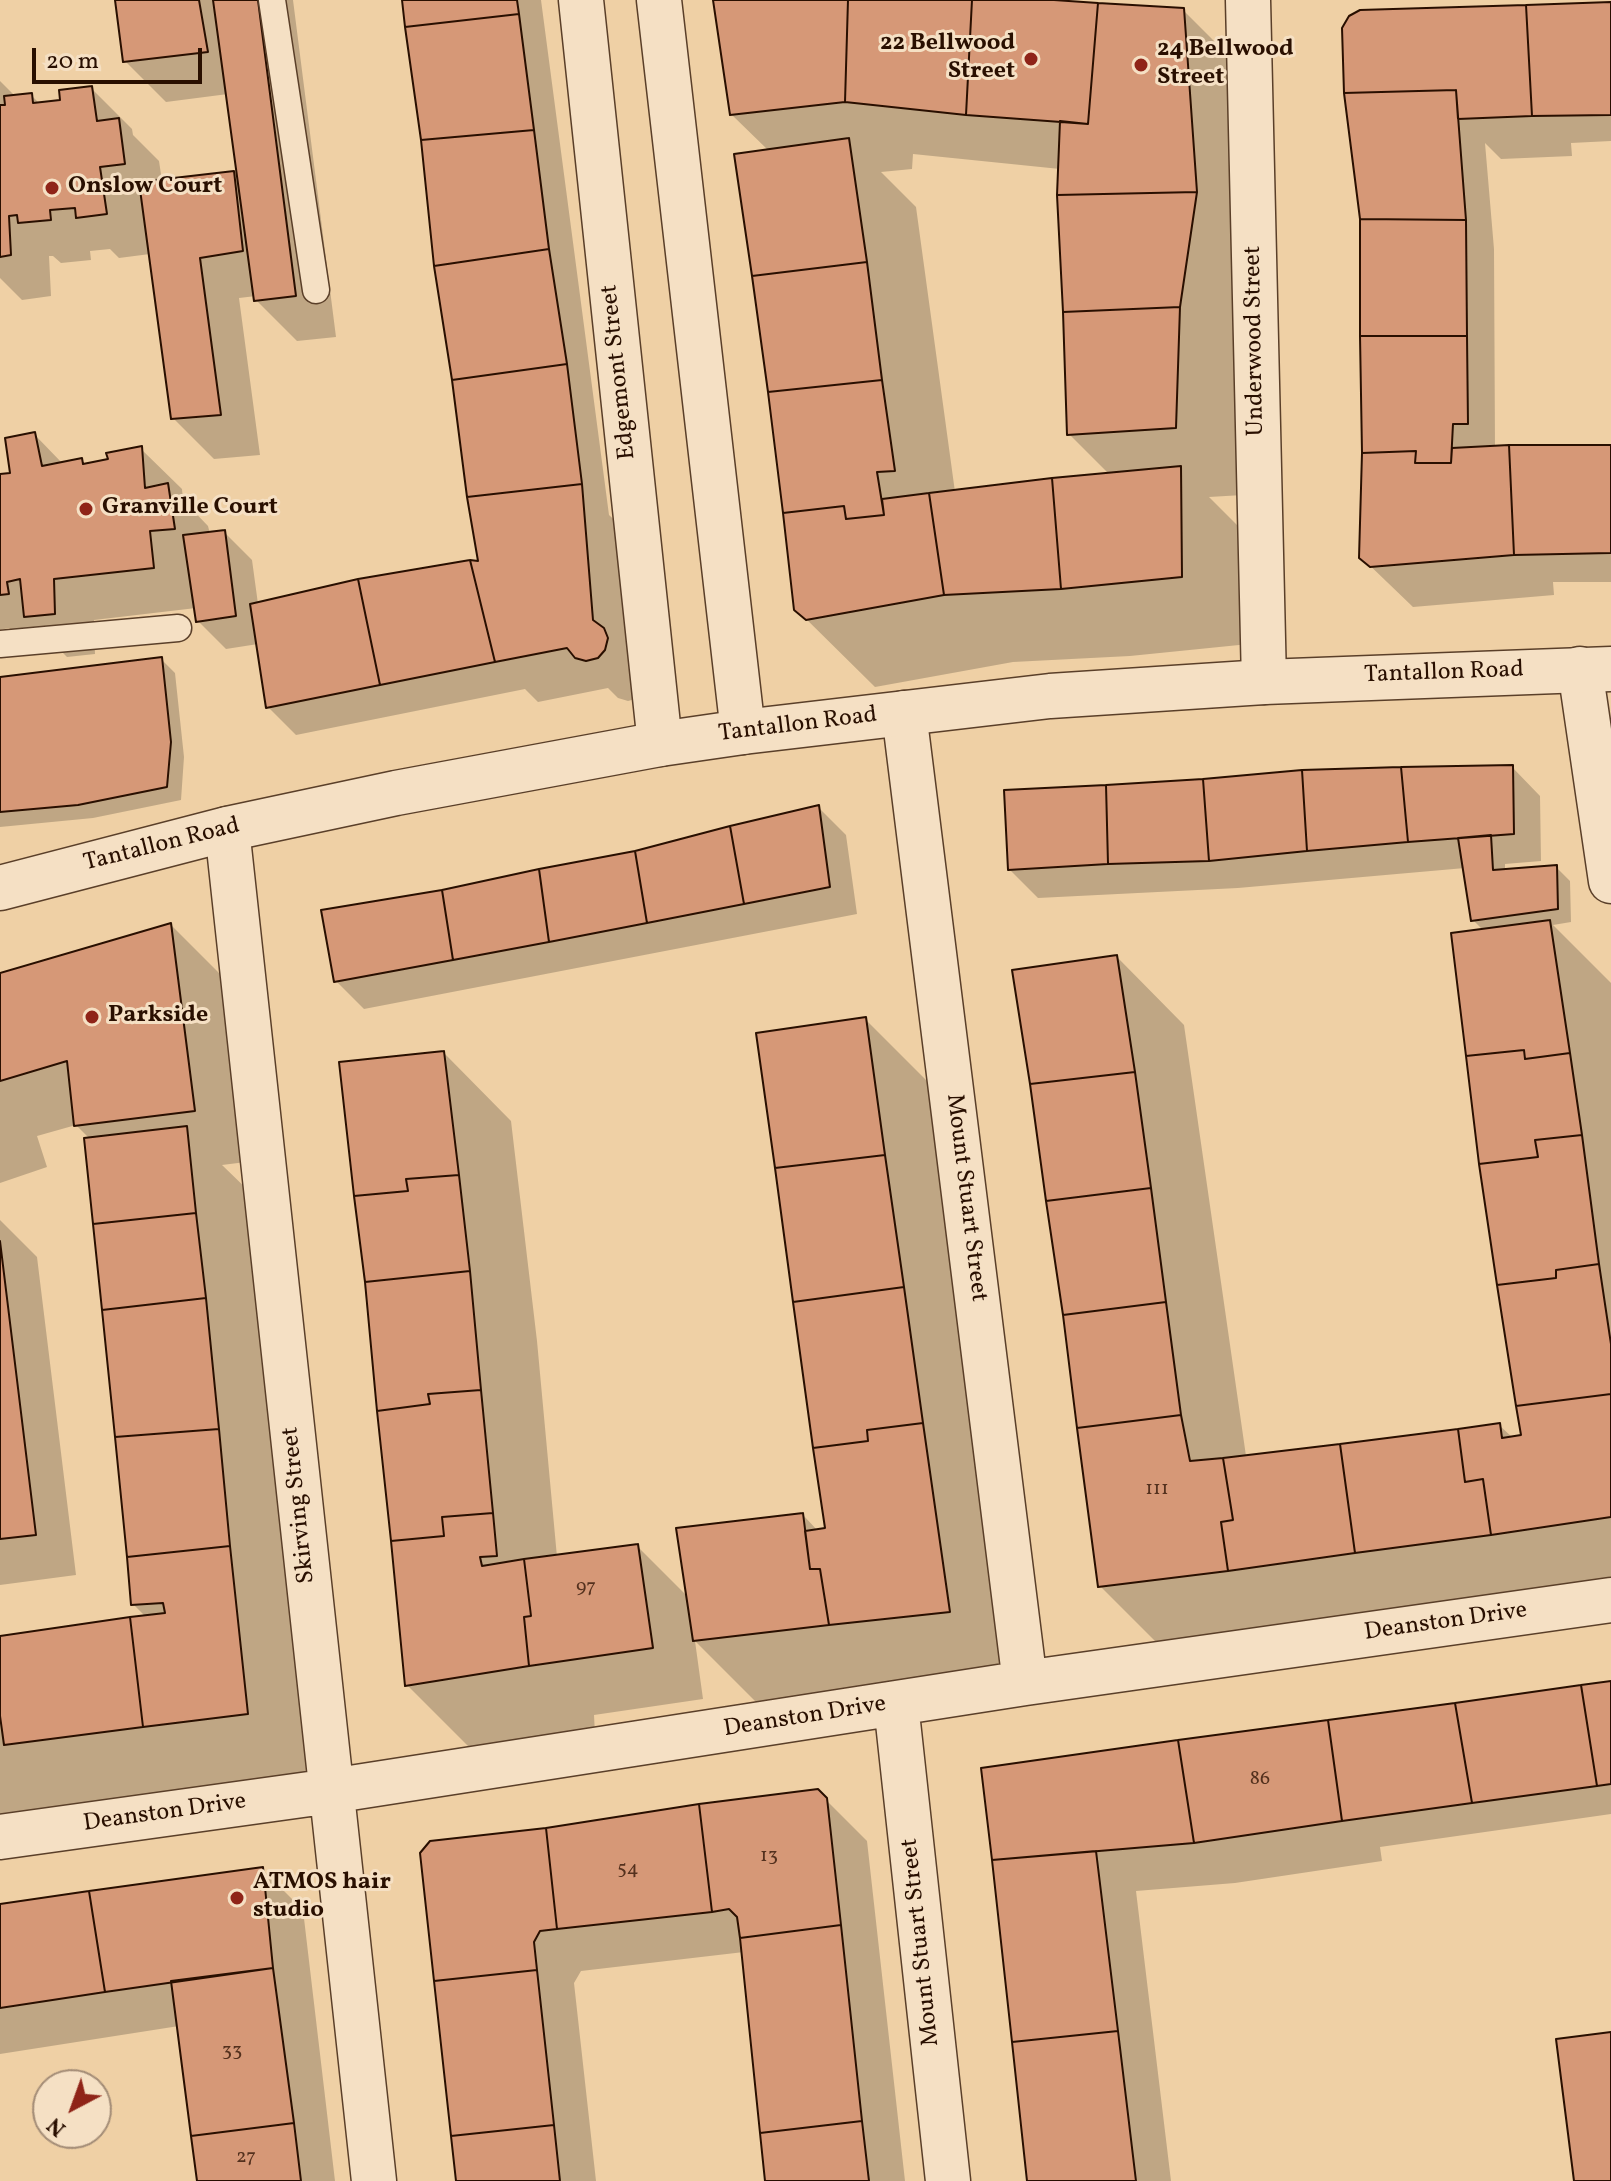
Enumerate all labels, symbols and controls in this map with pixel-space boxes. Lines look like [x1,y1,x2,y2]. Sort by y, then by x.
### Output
place label: 22 Bellwood Street [880,31,1015,87]
scale bar [36,32,206,82]
place label: 24 Bellwood Street [1157,37,1294,93]
text: 20 m [46,45,99,79]
marker: 22 Bellwood Street [1022,50,1040,68]
marker: 24 Bellwood Street [1132,56,1150,74]
place label: Onslow Court [68,174,222,202]
marker: Onslow Court [43,179,61,197]
street label: Underwood Street [1240,245,1272,437]
street label: Edgemont Street [596,283,644,461]
place label: Granville Court [102,495,278,523]
marker: Granville Court [77,500,95,518]
street label: Tantallon Road [1364,657,1524,691]
street label: Tantallon Road [717,702,879,750]
street label: Tantallon Road [81,813,243,879]
place label: Parkside [108,1003,208,1031]
marker: Parkside [83,1008,101,1026]
street label: Mount Stuart Street [938,1092,992,1304]
street label: Skirving Street [277,1425,323,1585]
house number: 111 [1145,1478,1169,1502]
house number: 97 [576,1576,596,1600]
street label: Deanston Drive [1363,1597,1529,1649]
street label: Deanston Drive [722,1691,888,1745]
house number: 86 [1250,1768,1270,1792]
street label: Deanston Drive [82,1788,248,1840]
street label: Mount Stuart Street [897,1837,947,2047]
house number: 13 [760,1845,778,1869]
house number: 54 [617,1858,639,1882]
place label: ATMOS hair studio [253,1870,391,1926]
marker: ATMOS hair studio [228,1889,246,1907]
house number: 33 [222,2040,242,2064]
north arrow [32,2069,112,2149]
text: N [41,2109,73,2143]
house number: 27 [236,2146,256,2170]

